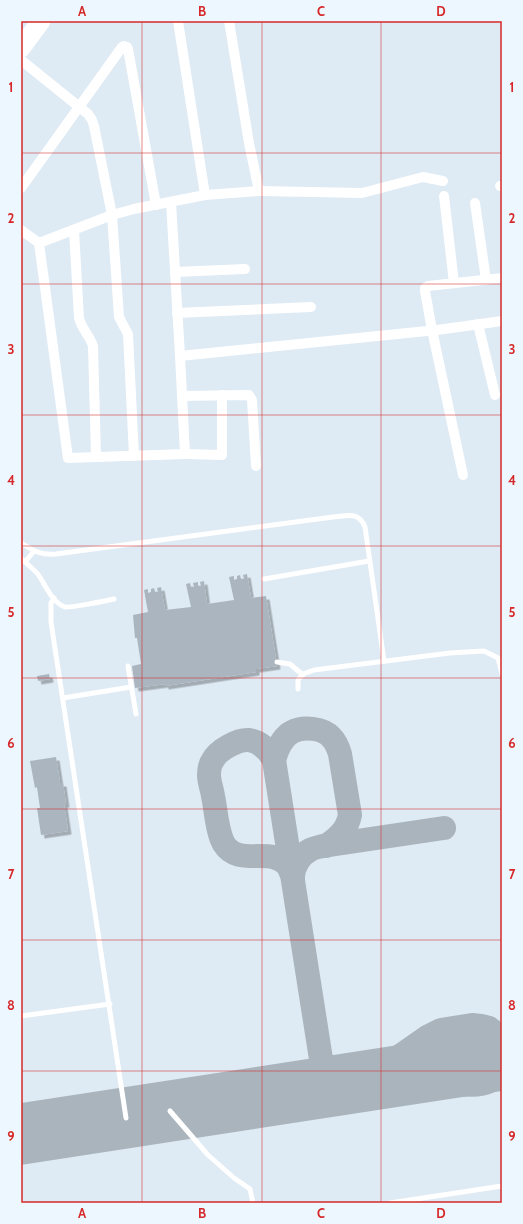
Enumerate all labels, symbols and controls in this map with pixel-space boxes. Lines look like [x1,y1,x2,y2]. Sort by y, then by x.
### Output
text: A [78,3,87,19]
text: B [198,3,206,19]
text: C [317,3,325,19]
text: D [436,3,446,19]
text: 1 [9,79,13,95]
text: 1 [510,79,514,95]
text: 2 [8,210,15,226]
text: 2 [509,210,516,226]
text: 3 [7,341,15,357]
text: 3 [508,341,516,357]
text: 4 [7,472,15,488]
text: 4 [508,472,516,488]
text: 5 [8,604,15,620]
text: 5 [509,604,516,620]
text: 6 [7,735,15,751]
text: 6 [508,735,516,751]
text: 7 [8,866,15,882]
text: 7 [509,866,516,882]
text: 8 [7,997,15,1013]
text: 8 [508,997,516,1013]
text: 9 [7,1128,15,1144]
text: 9 [508,1128,516,1144]
text: A [78,1205,87,1221]
text: B [198,1205,206,1221]
text: C [317,1205,325,1221]
text: D [436,1205,446,1221]

